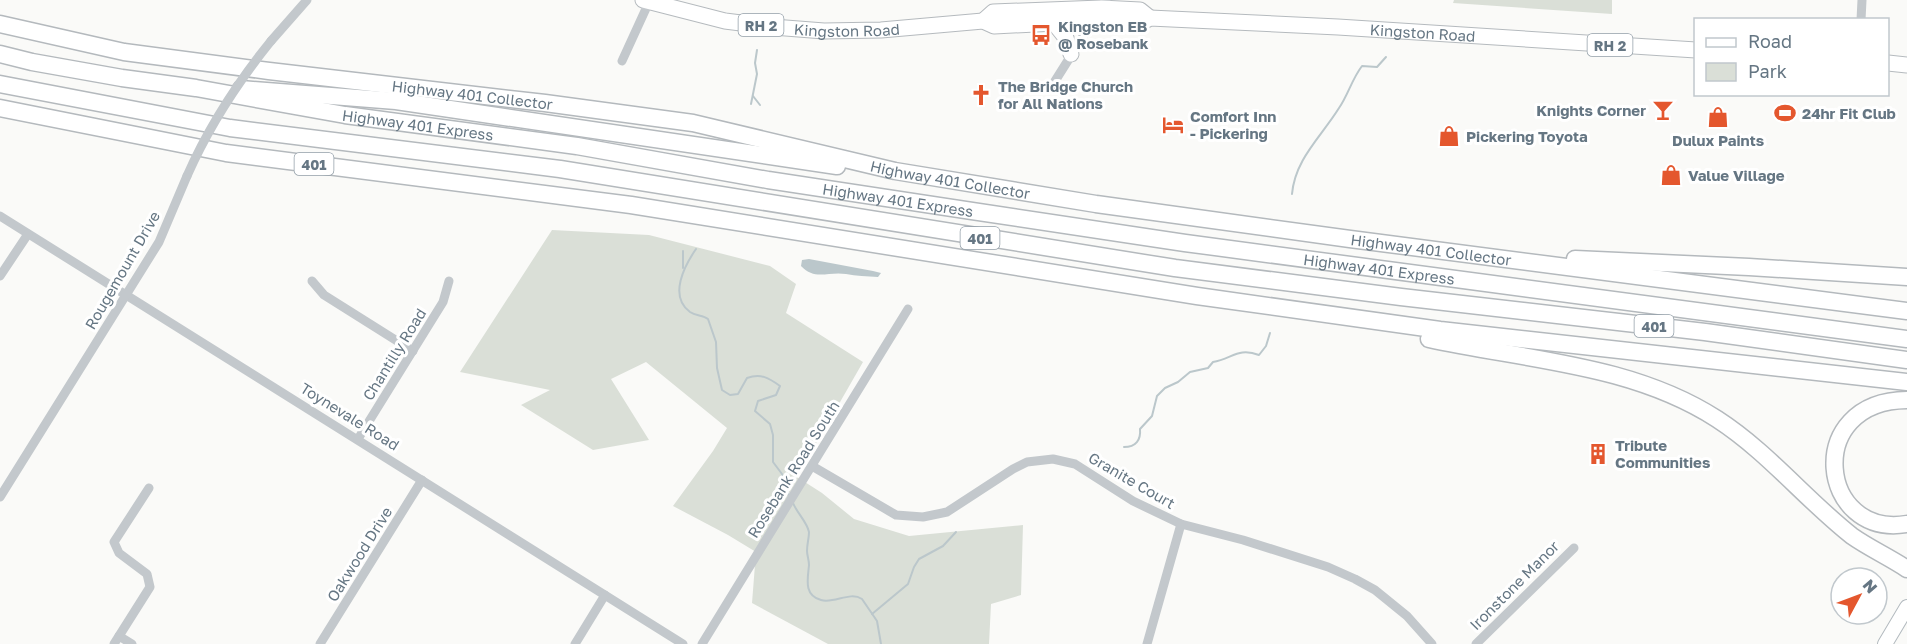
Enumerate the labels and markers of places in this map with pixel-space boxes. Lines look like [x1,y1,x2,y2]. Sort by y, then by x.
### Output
place label: Kingston EB @ Rosebank [1058,17,1149,52]
bus stop icon: Kingston EB @ Rosebank [1029,23,1053,47]
place label: The Bridge Church for All Nations [998,77,1133,112]
church icon: The Bridge Church for All Nations [969,83,993,107]
bar icon: Knights Corner [1651,98,1675,122]
place label: Knights Corner [1536,101,1646,119]
sports icon: 24hr Fit Club [1773,101,1797,125]
place label: 24hr Fit Club [1802,104,1896,122]
shop icon: Dulux Paints [1706,105,1730,129]
place label: Comfort Inn - Pickering [1190,107,1276,142]
hotel icon: Comfort Inn - Pickering [1161,113,1185,137]
shop icon: Pickering Toyota [1437,124,1461,148]
place label: Pickering Toyota [1466,127,1588,145]
place label: Dulux Paints [1672,131,1764,149]
shop icon: Value Village [1659,163,1683,187]
place label: Value Village [1688,166,1785,184]
place label: Tribute Communities [1615,436,1710,471]
building icon: Tribute Communities [1586,442,1610,466]

